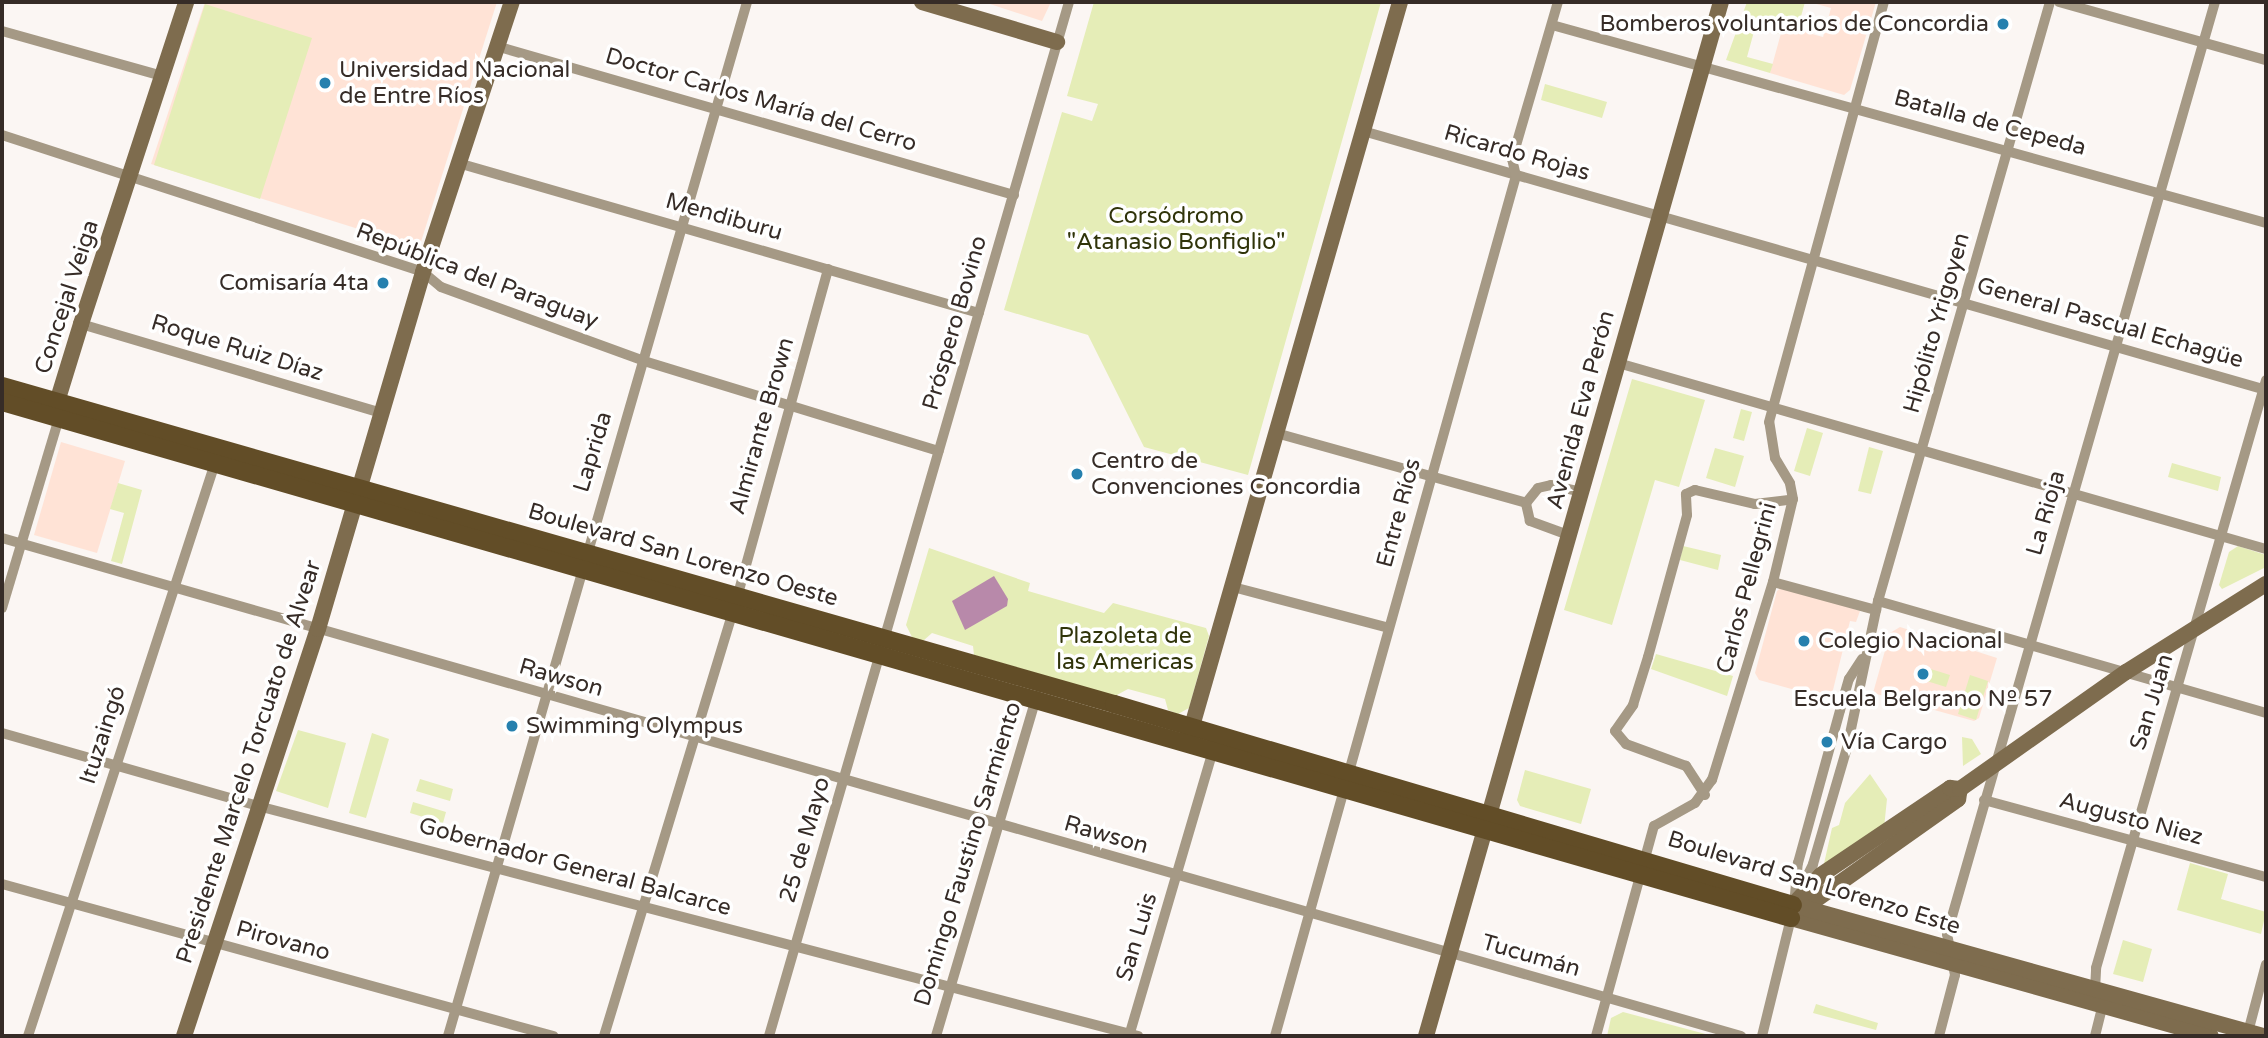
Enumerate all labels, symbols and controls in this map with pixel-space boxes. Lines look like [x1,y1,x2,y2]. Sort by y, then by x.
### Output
place label: Bomberos voluntarios de Concordia [1599,10,1989,38]
marker: Bomberos voluntarios de Concordia [1995,16,2011,32]
street label: Doctor Carlos María del Cerro [602,42,920,158]
place label: Universidad Nacional de Entre Ríos [339,56,570,110]
marker: Universidad Nacional de Entre Ríos [317,75,333,91]
street label: Batalla de Cepeda [1891,84,2089,162]
street label: Ricardo Rojas [1441,119,1593,187]
street label: Mendiburu [662,187,786,247]
park label: Corsódromo "Atanasio Bonfiglio" [1067,202,1285,256]
street label: Concejal Veiga [29,217,105,377]
street label: República del Paraguay [352,217,602,335]
street label: Hipólito Yrigoyen [1898,230,1976,416]
street label: Próspero Bovino [917,233,993,413]
place label: Comisaría 4ta [219,269,369,297]
street label: General Pascual Echagüe [1974,272,2246,374]
marker: Comisaría 4ta [375,275,391,291]
street label: Avenida Eva Perón [1541,308,1621,512]
street label: Roque Ruiz Díaz [148,309,326,387]
street label: Almirante Brown [724,334,800,518]
street label: Laprida [568,408,618,496]
place label: Centro de Convenciones Concordia [1091,447,1361,501]
street label: Entre Ríos [1371,456,1427,570]
marker: Centro de Convenciones Concordia [1069,466,1085,482]
street label: La Rioja [2021,467,2071,559]
street label: Boulevard San Lorenzo Oeste [525,497,841,613]
street label: Carlos Pellegrini [1711,499,1783,677]
street label: Presidente Marcelo Torcuato de Alvear [171,557,327,967]
park label: Plazoleta de las Americas [1056,622,1194,676]
place label: Colegio Nacional [1818,627,2003,655]
marker: Colegio Nacional [1796,633,1812,649]
street label: San Juan [2124,651,2180,753]
street label: Rawson [516,653,606,703]
marker: Escuela Belgrano Nº 57 [1915,666,1931,682]
street label: Ituzaingó [74,682,132,788]
place label: Escuela Belgrano Nº 57 [1793,685,2053,713]
street label: Domingo Faustino Sarmiento [908,699,1028,1009]
place label: Swimming Olympus [526,712,743,740]
marker: Swimming Olympus [504,718,520,734]
place label: Vía Cargo [1841,728,1947,756]
marker: Vía Cargo [1819,734,1835,750]
street label: 25 de Mayo [774,774,836,906]
street label: Augusto Niez [2056,787,2206,851]
street label: Rawson [1061,810,1151,860]
street label: Gobernador General Balcarce [416,812,734,922]
street label: Boulevard San Lorenzo Este [1664,825,1964,941]
street label: San Luis [1110,889,1164,985]
street label: Pirovano [233,915,333,967]
street label: Tucumán [1479,929,1583,983]

